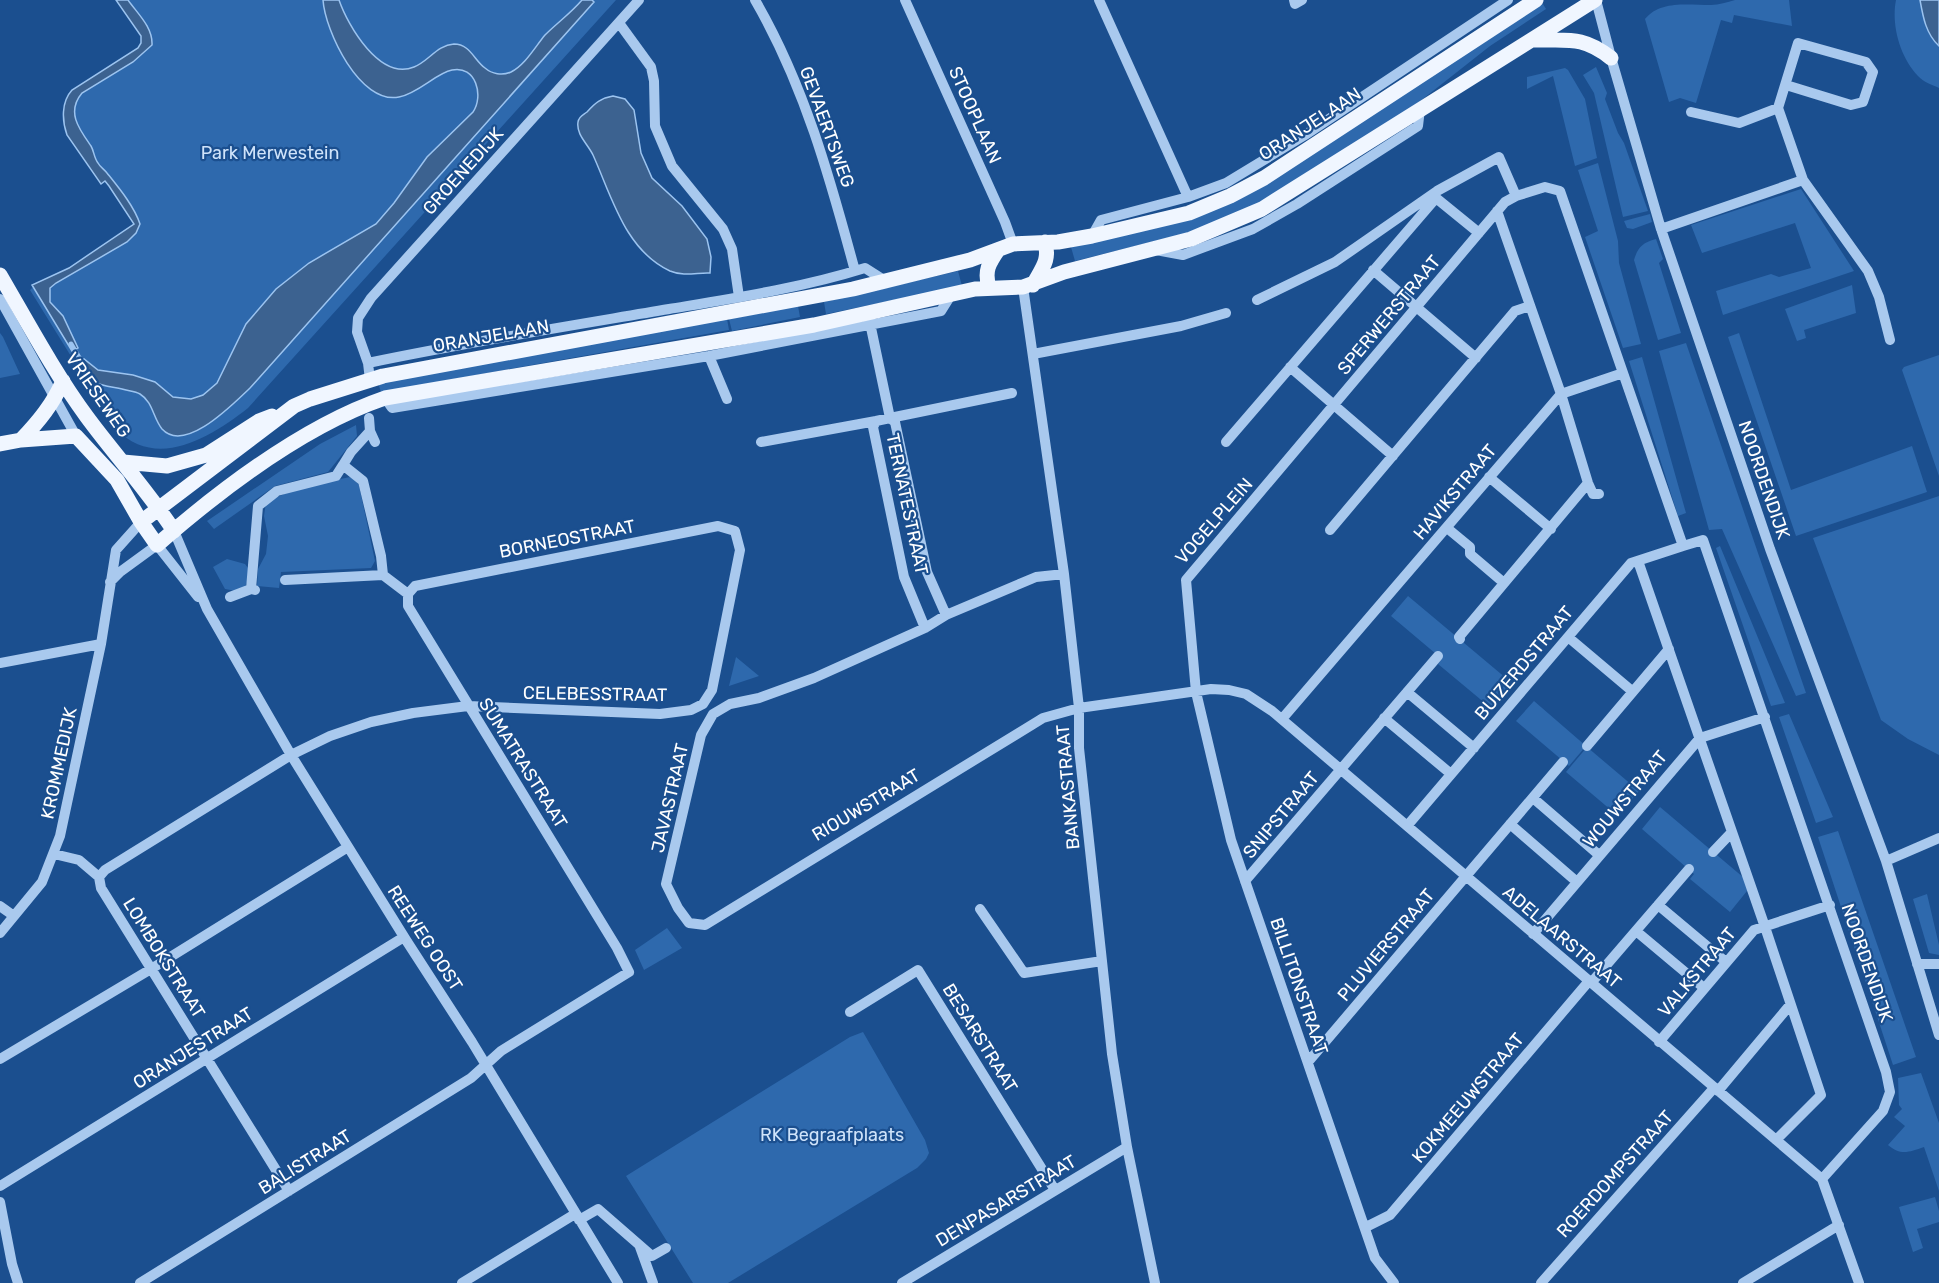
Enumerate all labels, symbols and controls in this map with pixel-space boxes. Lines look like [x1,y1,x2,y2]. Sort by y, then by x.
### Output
street label: GEVAERTSWEG [795,63,859,191]
street label: STOOPLAAN [944,63,1006,167]
street label: ORANJELAAN [1255,83,1365,165]
street label: GROENEDIJK [418,123,508,219]
park label: Park Merwestein [201,142,339,164]
street label: SPERWERSTRAAT [1333,251,1445,379]
street label: ORANJELAAN [431,315,551,357]
street label: VRIESEWEG [61,348,135,442]
street label: NOORDENDIJK [1733,418,1795,542]
street label: TERNATESTRAAT [881,431,933,577]
street label: HAVIKSTRAAT [1409,440,1501,544]
street label: VOGELPLEIN [1171,473,1257,569]
street label: BORNEOSTRAAT [497,515,637,563]
street label: BUIZERDSTRAAT [1470,602,1578,724]
street label: CELEBESSTRAAT [523,682,667,706]
street label: SUMATRASTRAAT [474,694,572,832]
street label: KROMMEDIJK [36,705,82,821]
street label: BANKASTRAAT [1052,723,1084,851]
street label: JAVASTRAAT [647,741,693,855]
street label: WOUWSTRAAT [1578,746,1672,852]
street label: RIOUWSTRAAT [808,764,924,846]
street label: SNIPSTRAAT [1238,767,1324,863]
street label: REEWEG OOST [383,881,467,995]
street label: ADELAARSTRAAT [1498,881,1626,993]
street label: PLUVIERSTRAAT [1333,884,1439,1006]
street label: LOMBOKSTRAAT [118,894,210,1022]
street label: NOORDENDIJK [1836,901,1898,1025]
street label: BILLITONSTRAAT [1265,915,1333,1057]
street label: VALKSTRAAT [1653,923,1741,1021]
street label: BESARSTRAAT [938,979,1022,1097]
street label: ORANJESTRAAT [129,1002,257,1094]
street label: KOKMEEUWSTRAAT [1407,1029,1529,1167]
street label: ROERDOMPSTRAAT [1552,1106,1678,1242]
park label: RK Begraafplaats [760,1124,904,1146]
street label: BALISTRAAT [254,1125,356,1199]
street label: DENPASARSTRAAT [932,1150,1080,1252]

